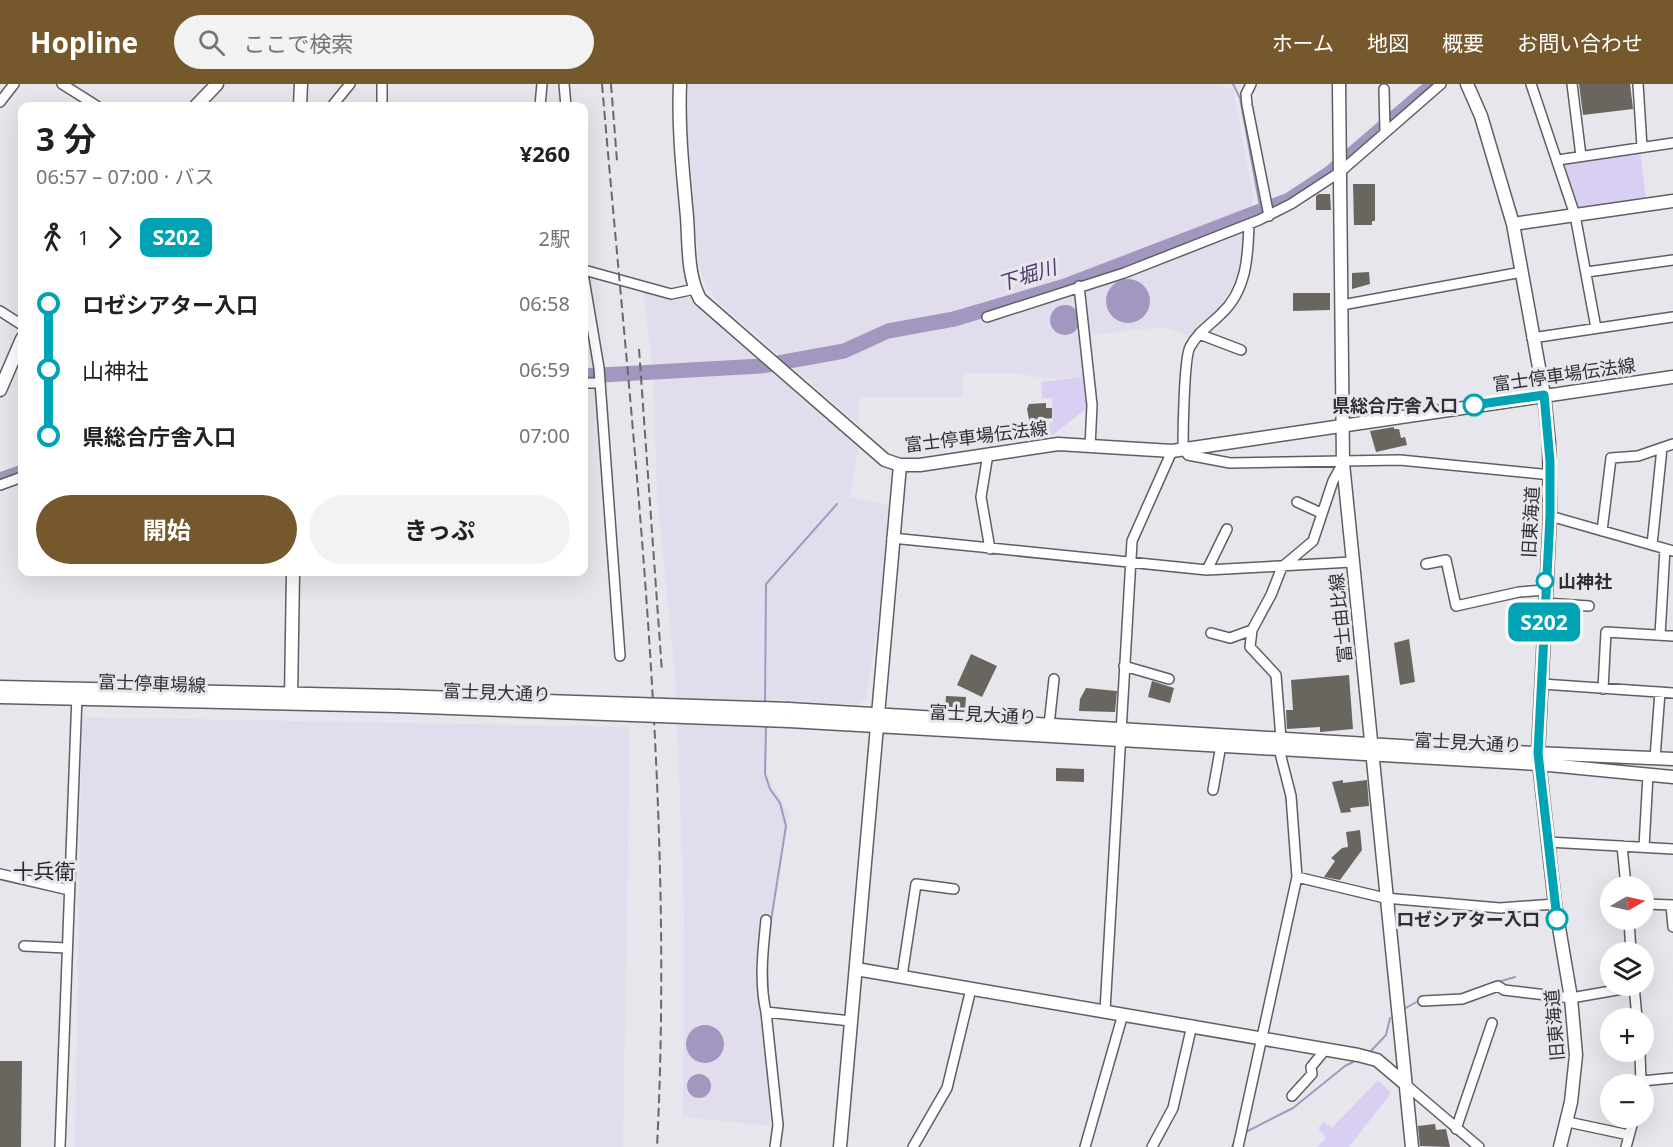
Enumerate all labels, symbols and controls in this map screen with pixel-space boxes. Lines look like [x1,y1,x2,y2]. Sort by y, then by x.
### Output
search box [174,15,594,69]
text: Hopline [30,23,138,61]
icon: search [195,26,228,59]
text: ここで検索 [243,28,353,58]
text: ホーム [1272,29,1334,57]
text: 地図 [1367,29,1409,57]
text: 概要 [1442,29,1484,57]
text: お問い合わせ [1517,29,1643,57]
text: 3 分 [36,116,96,161]
text: ¥260 [520,138,570,168]
text: 06:57 – 07:00 · バス [36,163,214,190]
icon: walk [36,221,69,254]
icon: forward [98,221,131,254]
text: S202 [152,223,200,251]
text: 1 [78,224,89,251]
text: 2駅 [539,225,570,252]
water label: 下堀川 [994,253,1062,297]
text: ロゼシアター入口 [82,289,258,319]
text: 06:58 [519,290,570,317]
street label: 富士停車場伝法線 [1491,352,1637,396]
text: 山神社 [82,355,148,385]
text: 06:59 [519,356,570,383]
place label: 県総合庁舎入口 [1332,393,1458,417]
marker: 県総合庁舎入口 [1463,394,1485,416]
street label: 富士停車場伝法線 [903,415,1049,457]
text: 県総合庁舎入口 [82,421,236,451]
text: 07:00 [519,422,570,449]
street label: 旧東海道 [1516,485,1544,559]
button: 開始 [36,495,297,564]
button: きっぷ [309,495,570,564]
place label: 山神社 [1558,569,1612,593]
street label: 富士由比線 [1323,572,1357,664]
marker: 山神社 [1536,572,1554,590]
line badge: S202 [1502,602,1586,642]
text: S202 [1520,608,1568,636]
street label: 富士停車場線 [98,669,206,697]
street label: 富士見大通り [443,678,551,706]
street label: 富士見大通り [928,699,1038,729]
street label: 富士見大通り [1413,727,1523,757]
district label: 十兵衛 [13,857,76,885]
north arrow [1600,876,1654,930]
map controls [1600,876,1654,1128]
place label: ロゼシアター入口 [1396,907,1540,931]
marker: ロゼシアター入口 [1546,908,1568,930]
button: layers [1600,942,1654,996]
street label: 旧東海道 [1539,988,1569,1062]
button: + [1600,1008,1654,1062]
button: − [1600,1074,1654,1128]

